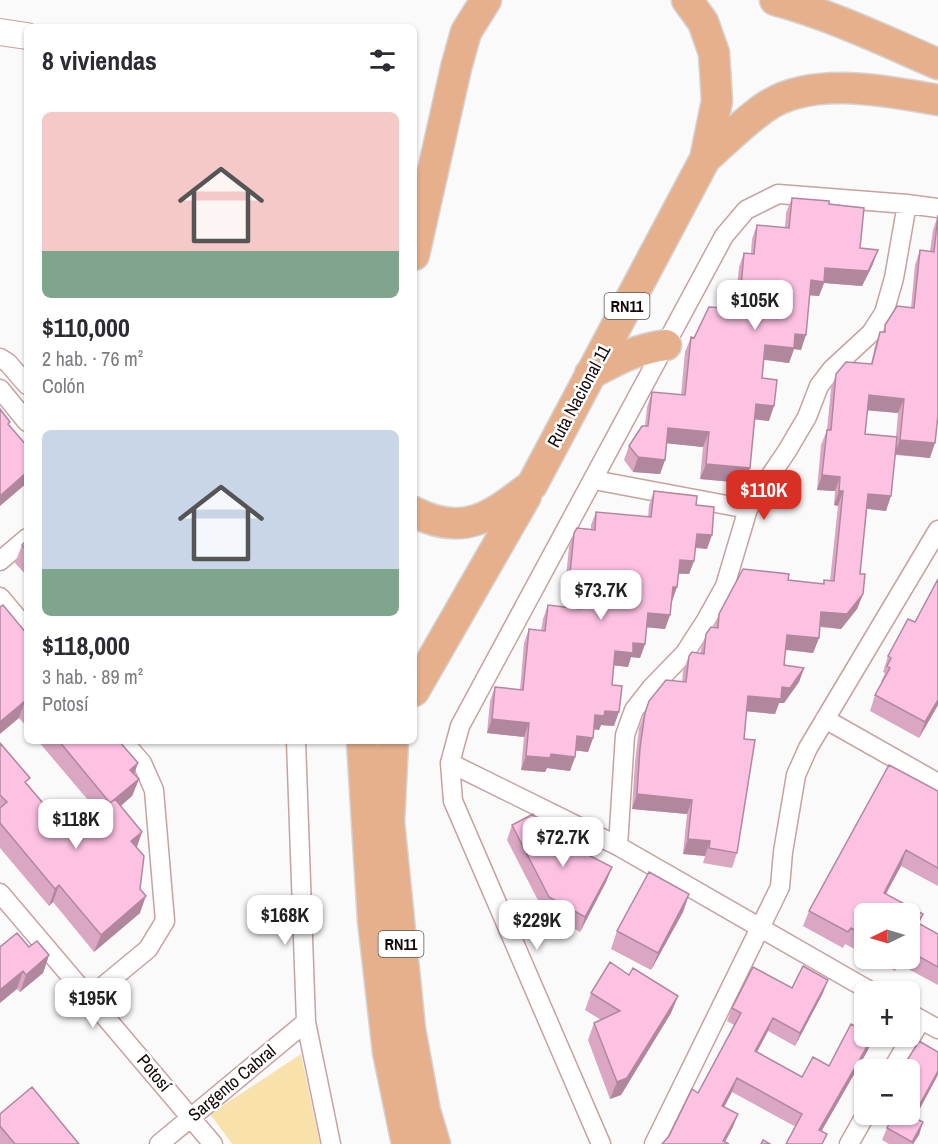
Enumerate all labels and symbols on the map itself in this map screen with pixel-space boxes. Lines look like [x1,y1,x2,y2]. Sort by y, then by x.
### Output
pin: $105K [713,280,797,331]
road number: RN11 [604,293,650,319]
street label: Ruta Nacional 11 [541,339,616,452]
pin: $110K [722,470,806,521]
pin: $73.7K [552,570,650,621]
pin: $118K [34,799,118,850]
pin: $72.7K [514,817,612,868]
pin: $168K [243,895,327,946]
pin: $229K [495,900,579,951]
north arrow [854,903,920,969]
road number: RN11 [378,931,424,957]
pin: $195K [51,978,135,1029]
street label: Sargento Cabral [182,1038,281,1127]
street label: Potosí [131,1049,178,1097]

